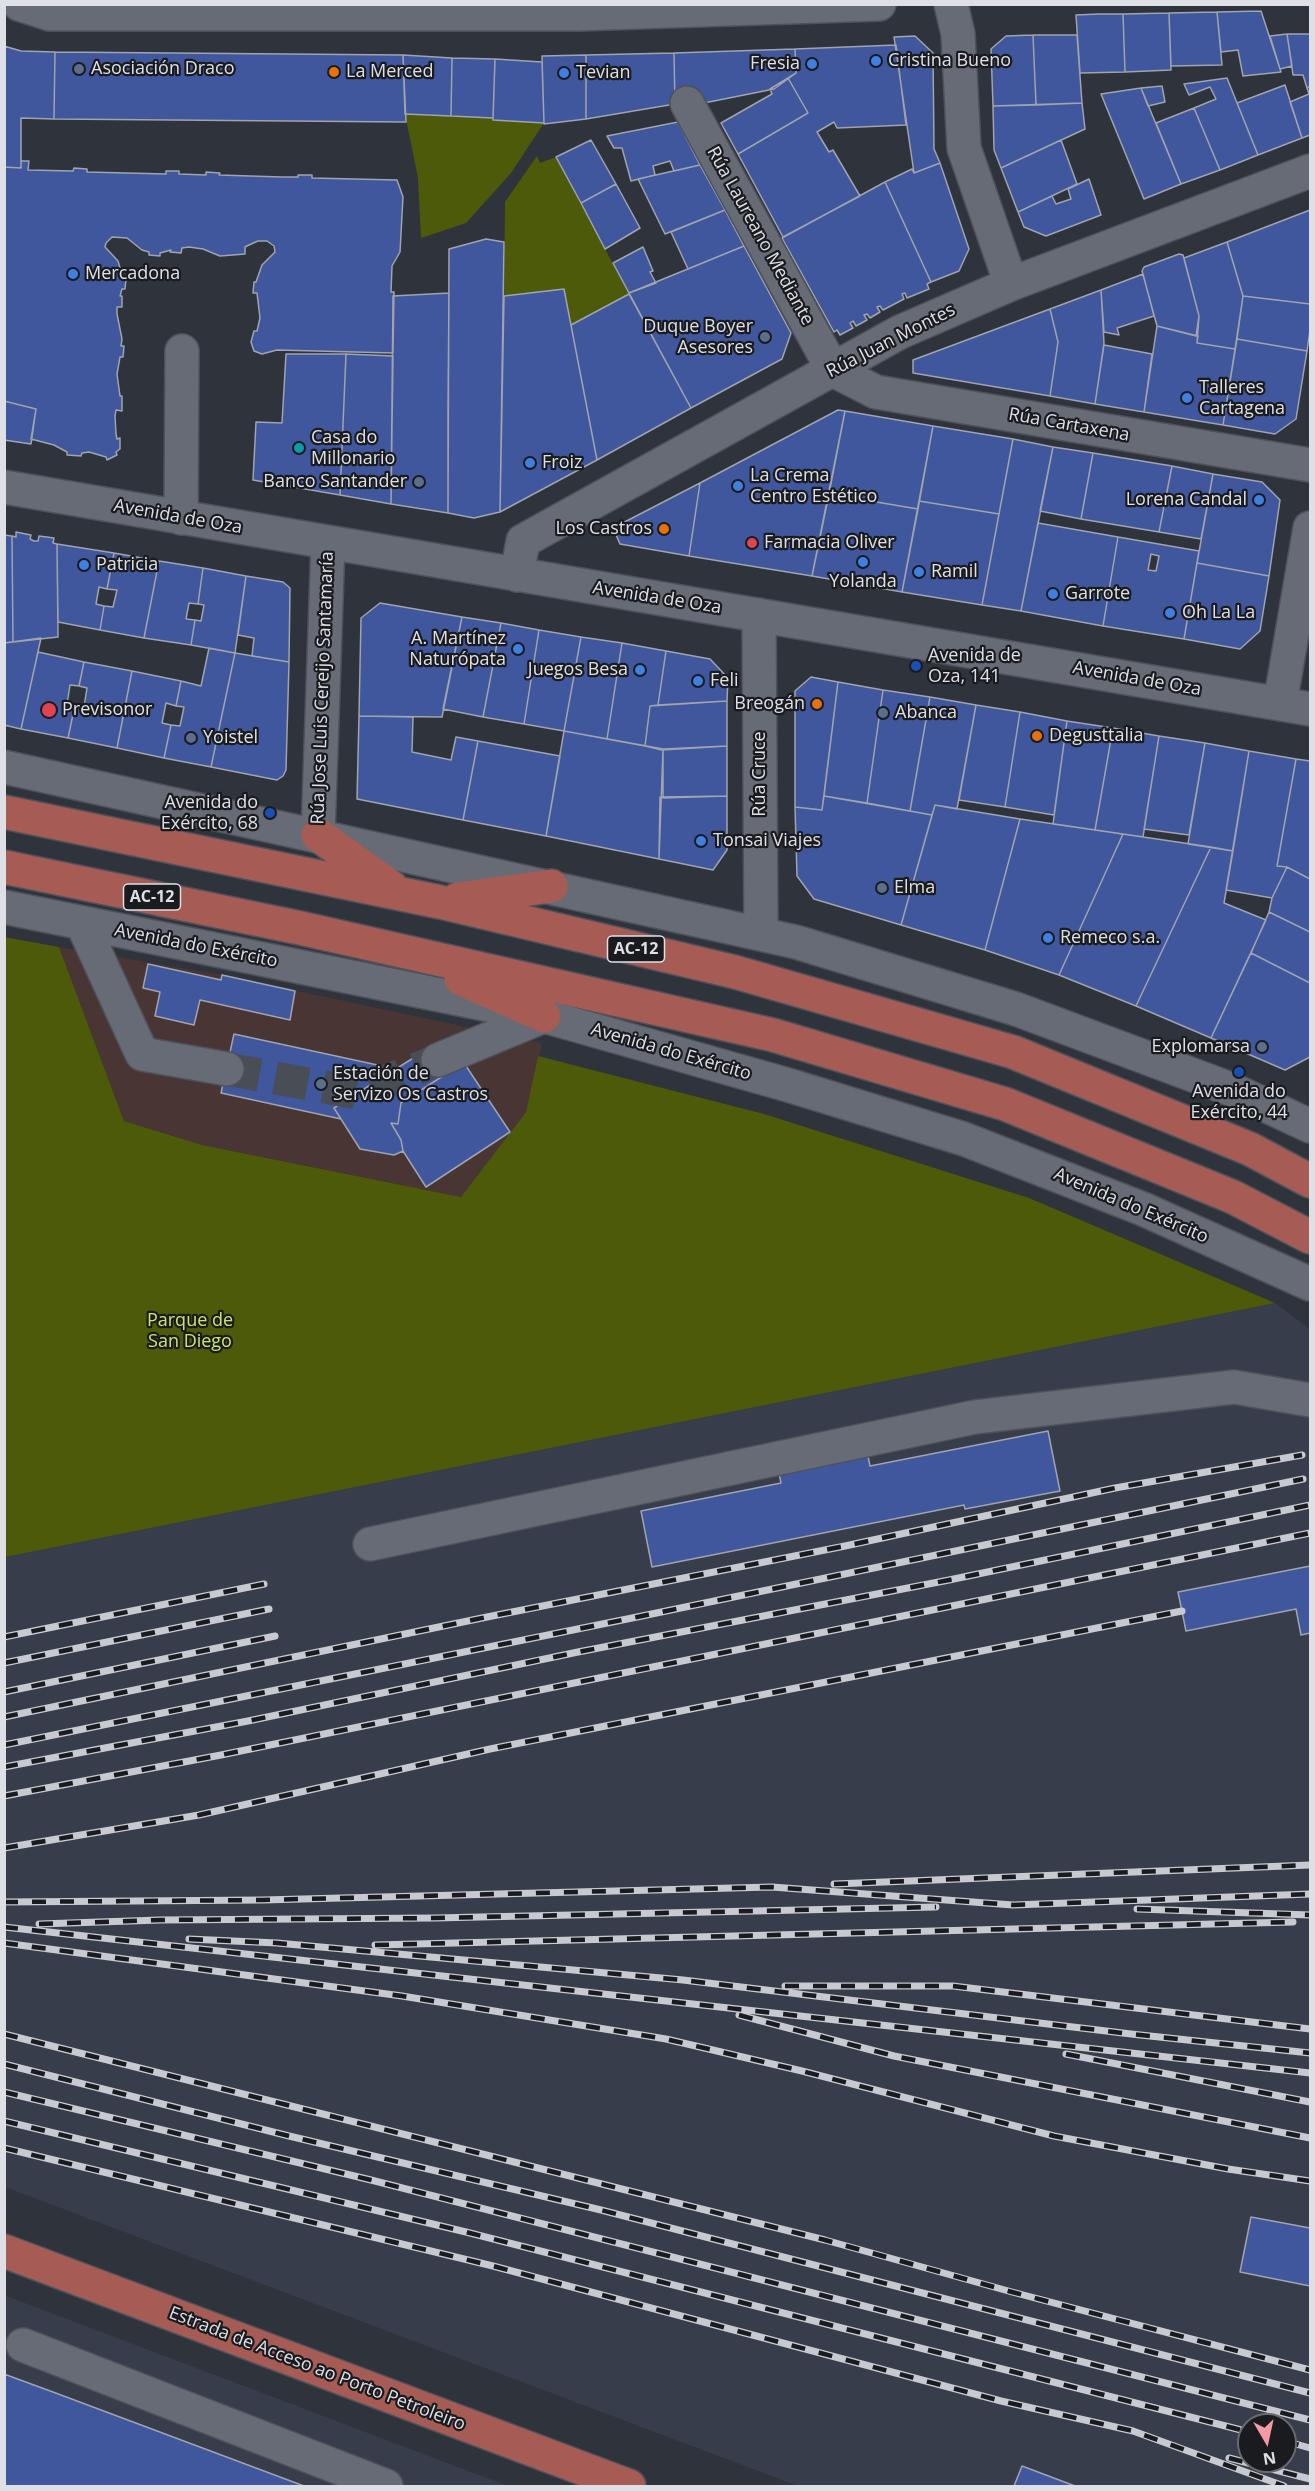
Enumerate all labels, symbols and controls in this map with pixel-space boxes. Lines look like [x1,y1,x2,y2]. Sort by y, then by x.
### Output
place label: Cristina Bueno [888,50,1011,72]
place label: Fresia [750,53,800,75]
marker: Cristina Bueno [869,54,883,68]
marker: Fresia [805,57,819,71]
place label: Asociación Draco [91,58,235,80]
place label: La Merced [346,61,433,83]
marker: Asociación Draco [72,62,86,76]
place label: Tevian [576,62,631,84]
marker: La Merced [327,65,341,79]
marker: Tevian [557,66,571,80]
street label: Rúa Laureano Mediante [702,143,818,329]
place label: Mercadona [85,263,180,285]
marker: Mercadona [66,267,80,281]
street label: Rúa Juan Montes [823,299,959,383]
place label: Duque Boyer Asesores [643,316,753,358]
marker: Duque Boyer Asesores [758,330,772,344]
place label: Talleres Cartagena [1199,377,1285,420]
marker: Talleres Cartagena [1180,391,1194,405]
street label: Rúa Cartaxena [1007,404,1131,446]
place label: Casa do Millonario [311,427,395,470]
marker: Casa do Millonario [292,441,306,455]
place label: Froiz [542,452,582,474]
marker: Froiz [523,456,537,470]
place label: La Crema Centro Estético [750,465,877,508]
place label: Banco Santander [263,471,407,493]
marker: Banco Santander [412,475,426,489]
marker: La Crema Centro Estético [731,479,745,493]
place label: Lorena Candal [1126,489,1247,511]
marker: Lorena Candal [1252,493,1266,507]
street label: Avenida de Oza [112,495,244,539]
place label: Los Castros [555,518,652,540]
marker: Los Castros [657,522,671,536]
place label: Farmacia Oliver [764,532,895,554]
marker: Farmacia Oliver [745,536,759,550]
street label: Rúa Jose Luis Cereijo Santamaría [307,551,339,825]
place label: Patricia [96,554,158,576]
marker: Yolanda [856,555,870,569]
marker: Patricia [77,558,91,572]
place label: Ramil [931,561,978,583]
marker: Ramil [912,565,926,579]
place label: Yolanda [829,571,897,593]
street label: Avenida de Oza [591,577,723,619]
place label: Garrote [1065,583,1130,605]
marker: Garrote [1046,587,1060,601]
place label: Oh La La [1182,602,1255,624]
marker: Oh La La [1163,606,1177,620]
place label: A. Martínez Naturópata [409,628,506,670]
marker: A. Martínez Naturópata [511,642,525,656]
place label: Avenida de Oza, 141 [928,645,1021,688]
street label: Avenida de Oza [1071,657,1203,701]
place label: Juegos Besa [528,659,628,681]
marker: Avenida de Oza, 141 [909,659,923,673]
marker: Juegos Besa [633,663,647,677]
place label: Feli [710,670,738,692]
marker: Feli [691,674,705,688]
place label: Breogán [734,693,805,715]
marker: Breogán [810,697,824,711]
place label: Previsonor [62,699,152,721]
marker: Previsonor [40,701,58,719]
place label: Abanca [895,702,957,724]
marker: Abanca [876,706,890,720]
place label: Degusttalia [1049,725,1143,747]
place label: Yoistel [203,727,258,749]
marker: Degusttalia [1030,729,1044,743]
marker: Yoistel [184,731,198,745]
street label: Rúa Cruce [749,731,771,817]
place label: Avenida do Exército, 68 [161,792,258,834]
marker: Avenida do Exército, 68 [263,806,277,820]
place label: Tonsai Viajes [713,830,821,852]
marker: Tonsai Viajes [694,834,708,848]
place label: Elma [894,877,935,899]
marker: Elma [875,881,889,895]
road number: AC-12 [124,884,180,910]
street label: Avenida do Exército [113,920,279,972]
place label: Remeco s.a. [1060,927,1160,949]
marker: Remeco s.a. [1041,931,1055,945]
road number: AC-12 [608,936,664,962]
street label: Avenida do Exército [588,1019,754,1085]
place label: Explomarsa [1152,1036,1250,1058]
marker: Explomarsa [1255,1040,1269,1054]
place label: Estación de Servizo Os Castros [333,1063,488,1106]
marker: Avenida do Exército, 44 [1232,1065,1246,1079]
marker: Estación de Servizo Os Castros [314,1077,328,1091]
place label: Avenida do Exército, 44 [1190,1081,1288,1124]
street label: Avenida do Exército [1051,1164,1211,1248]
park label: Parque de San Diego [147,1310,233,1352]
street label: Estrada de Acceso ao Porto Petroleiro [166,2302,468,2436]
north arrow [1237,2413,1297,2473]
text: N [1261,2447,1278,2471]

